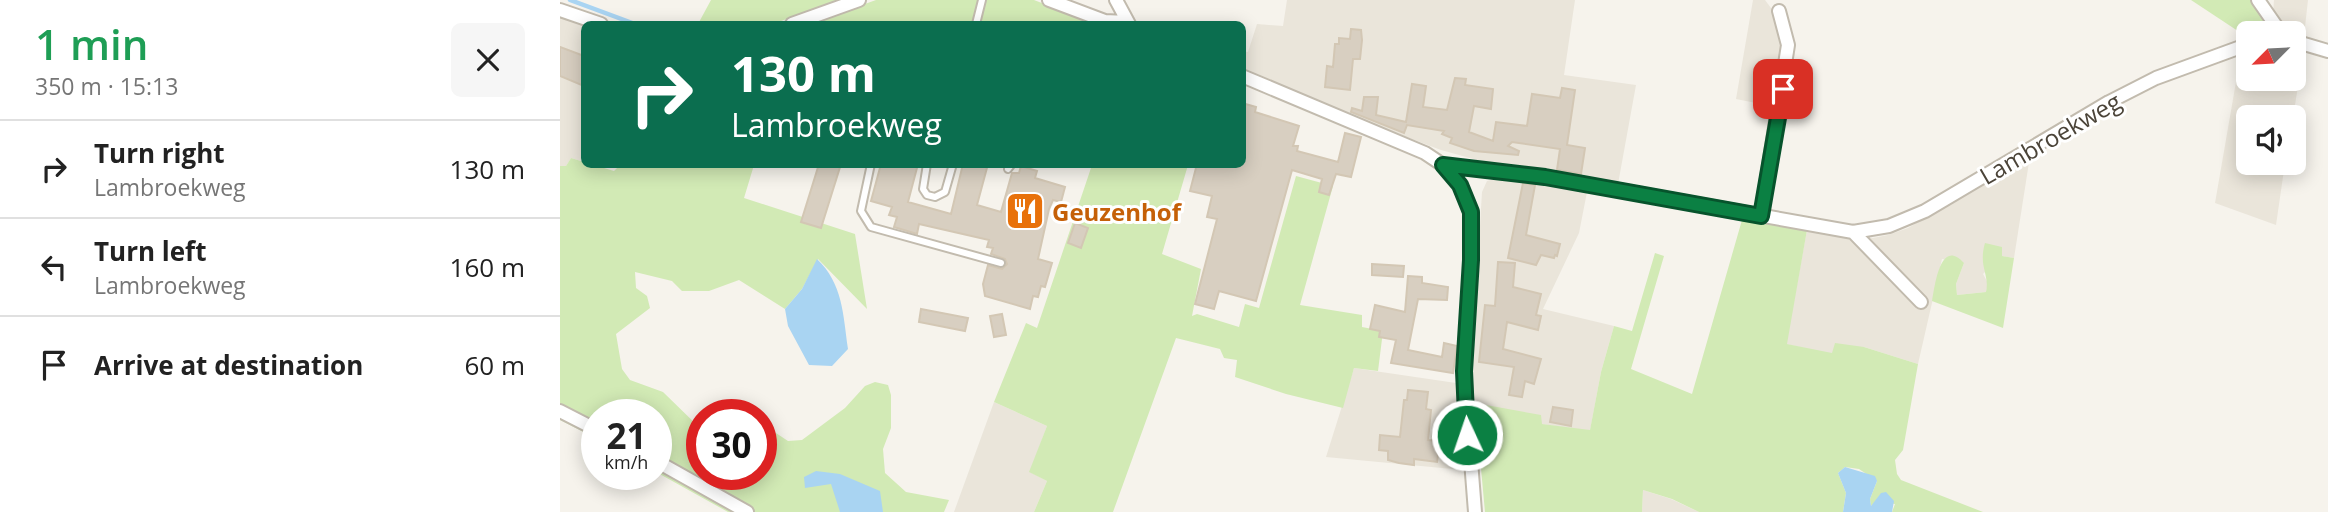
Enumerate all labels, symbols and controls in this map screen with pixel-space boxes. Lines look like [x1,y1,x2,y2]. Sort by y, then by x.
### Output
text: 1 min [35,15,148,72]
north arrow [2236,21,2306,91]
map controls [2236,21,2306,175]
button: close [451,23,525,97]
text: 130 m [731,40,876,106]
icon: right [616,49,707,140]
pin [1753,59,1813,119]
text: 350 m · 15:13 [35,70,178,102]
icon: arrive [1764,70,1802,108]
street label: Lambroekweg [1973,84,2127,192]
text: Lambroekweg [731,103,942,146]
button: sound [2236,105,2306,175]
text: Turn right [94,135,225,171]
icon: right [35,150,73,188]
text: 130 m [450,151,525,187]
text: Lambroekweg [94,171,246,203]
restaurant icon: Geuzenhof [1004,190,1046,232]
place label: Geuzenhof [1052,195,1183,228]
text: Turn left [94,233,206,269]
icon: left [35,248,73,286]
text: 160 m [450,249,525,285]
text: Lambroekweg [94,269,246,301]
icon: arrive [35,346,73,384]
text: Arrive at destination [94,347,363,383]
text: 60 m [464,347,525,383]
position arrow [1430,398,1504,472]
speed limit sign: 30 [686,399,777,490]
text: 21 [606,412,647,459]
text: km/h [605,450,648,474]

